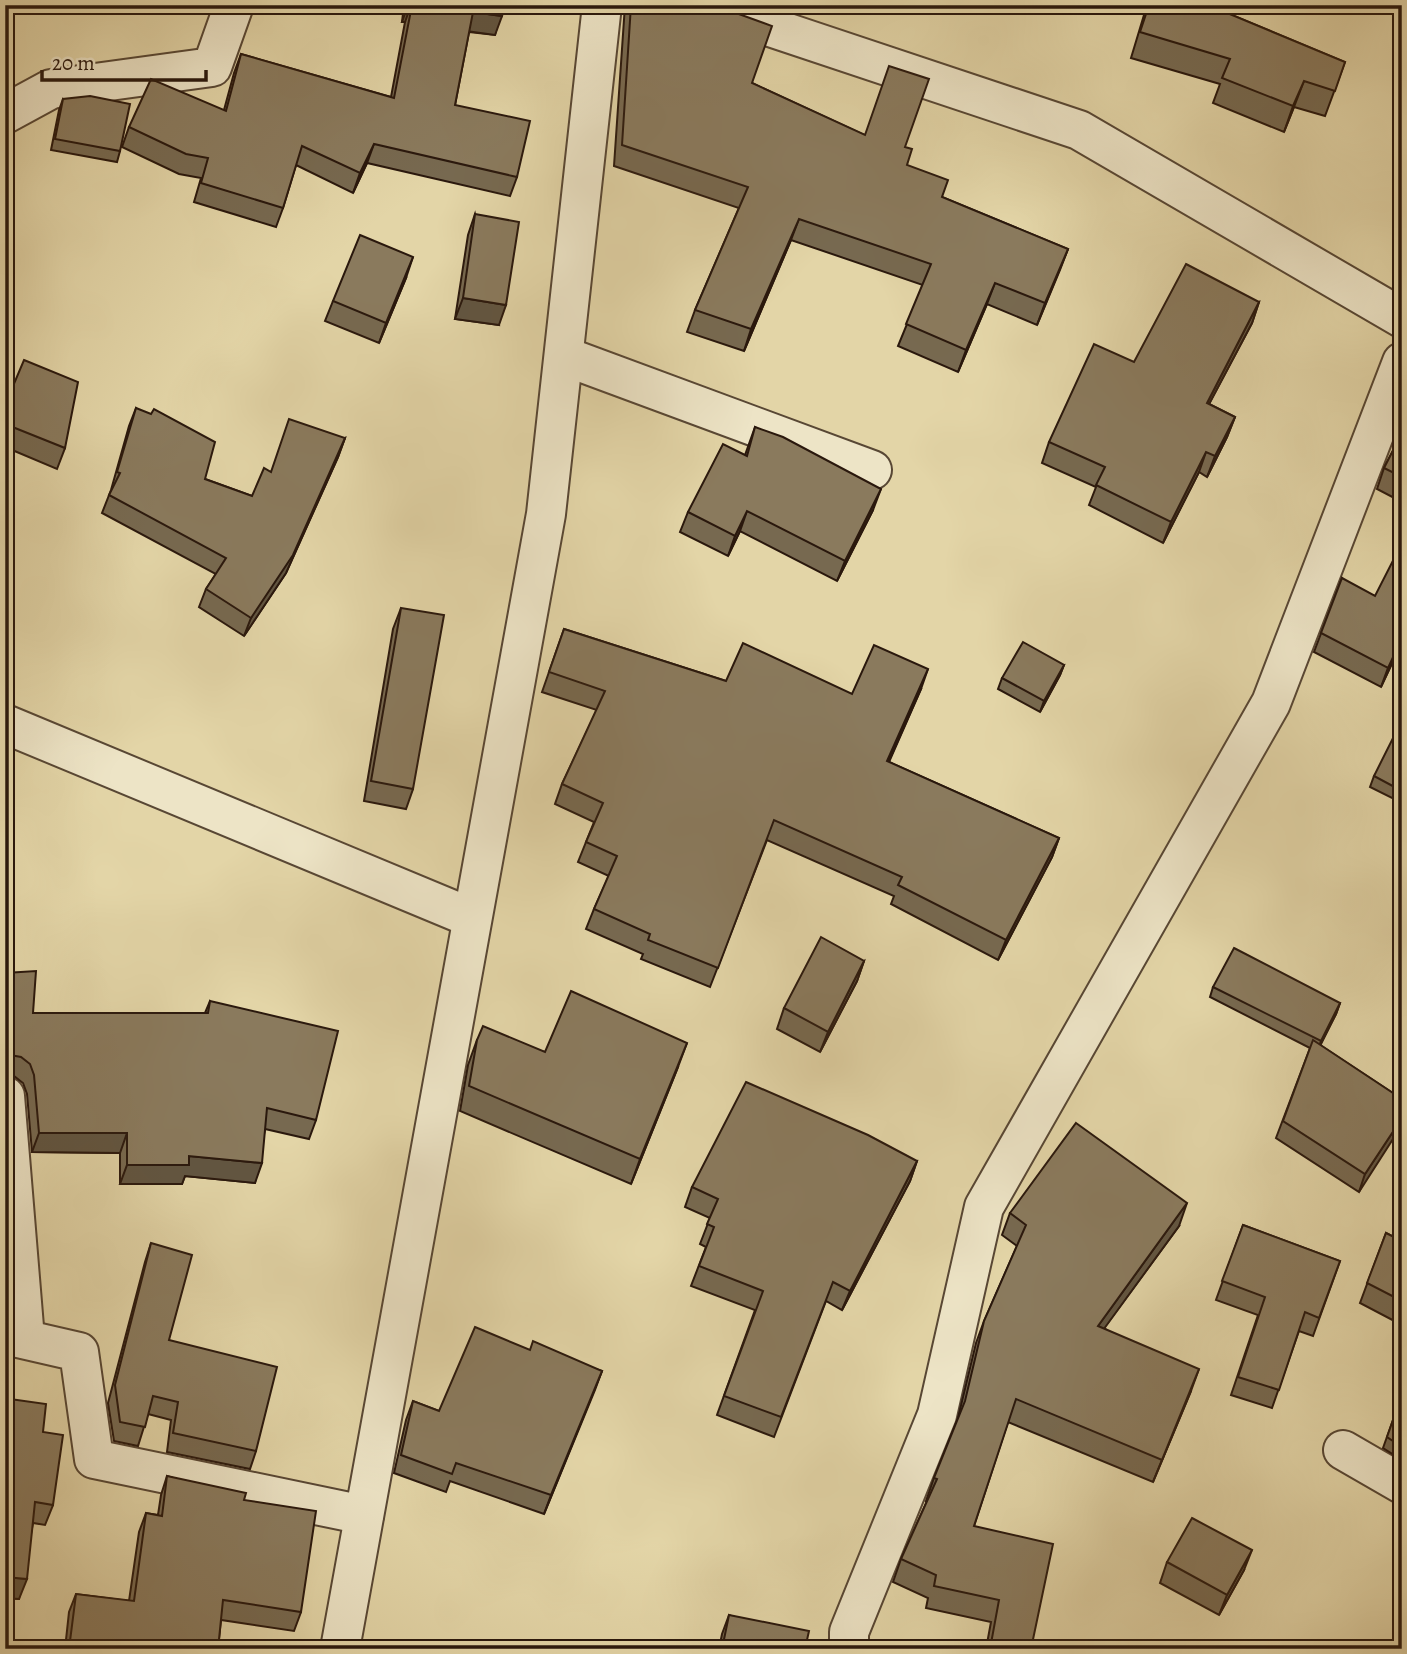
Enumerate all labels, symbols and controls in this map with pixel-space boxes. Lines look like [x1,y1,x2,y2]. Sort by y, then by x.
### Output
scale bar [42,38,206,82]
text: 20 m [52,49,95,77]

